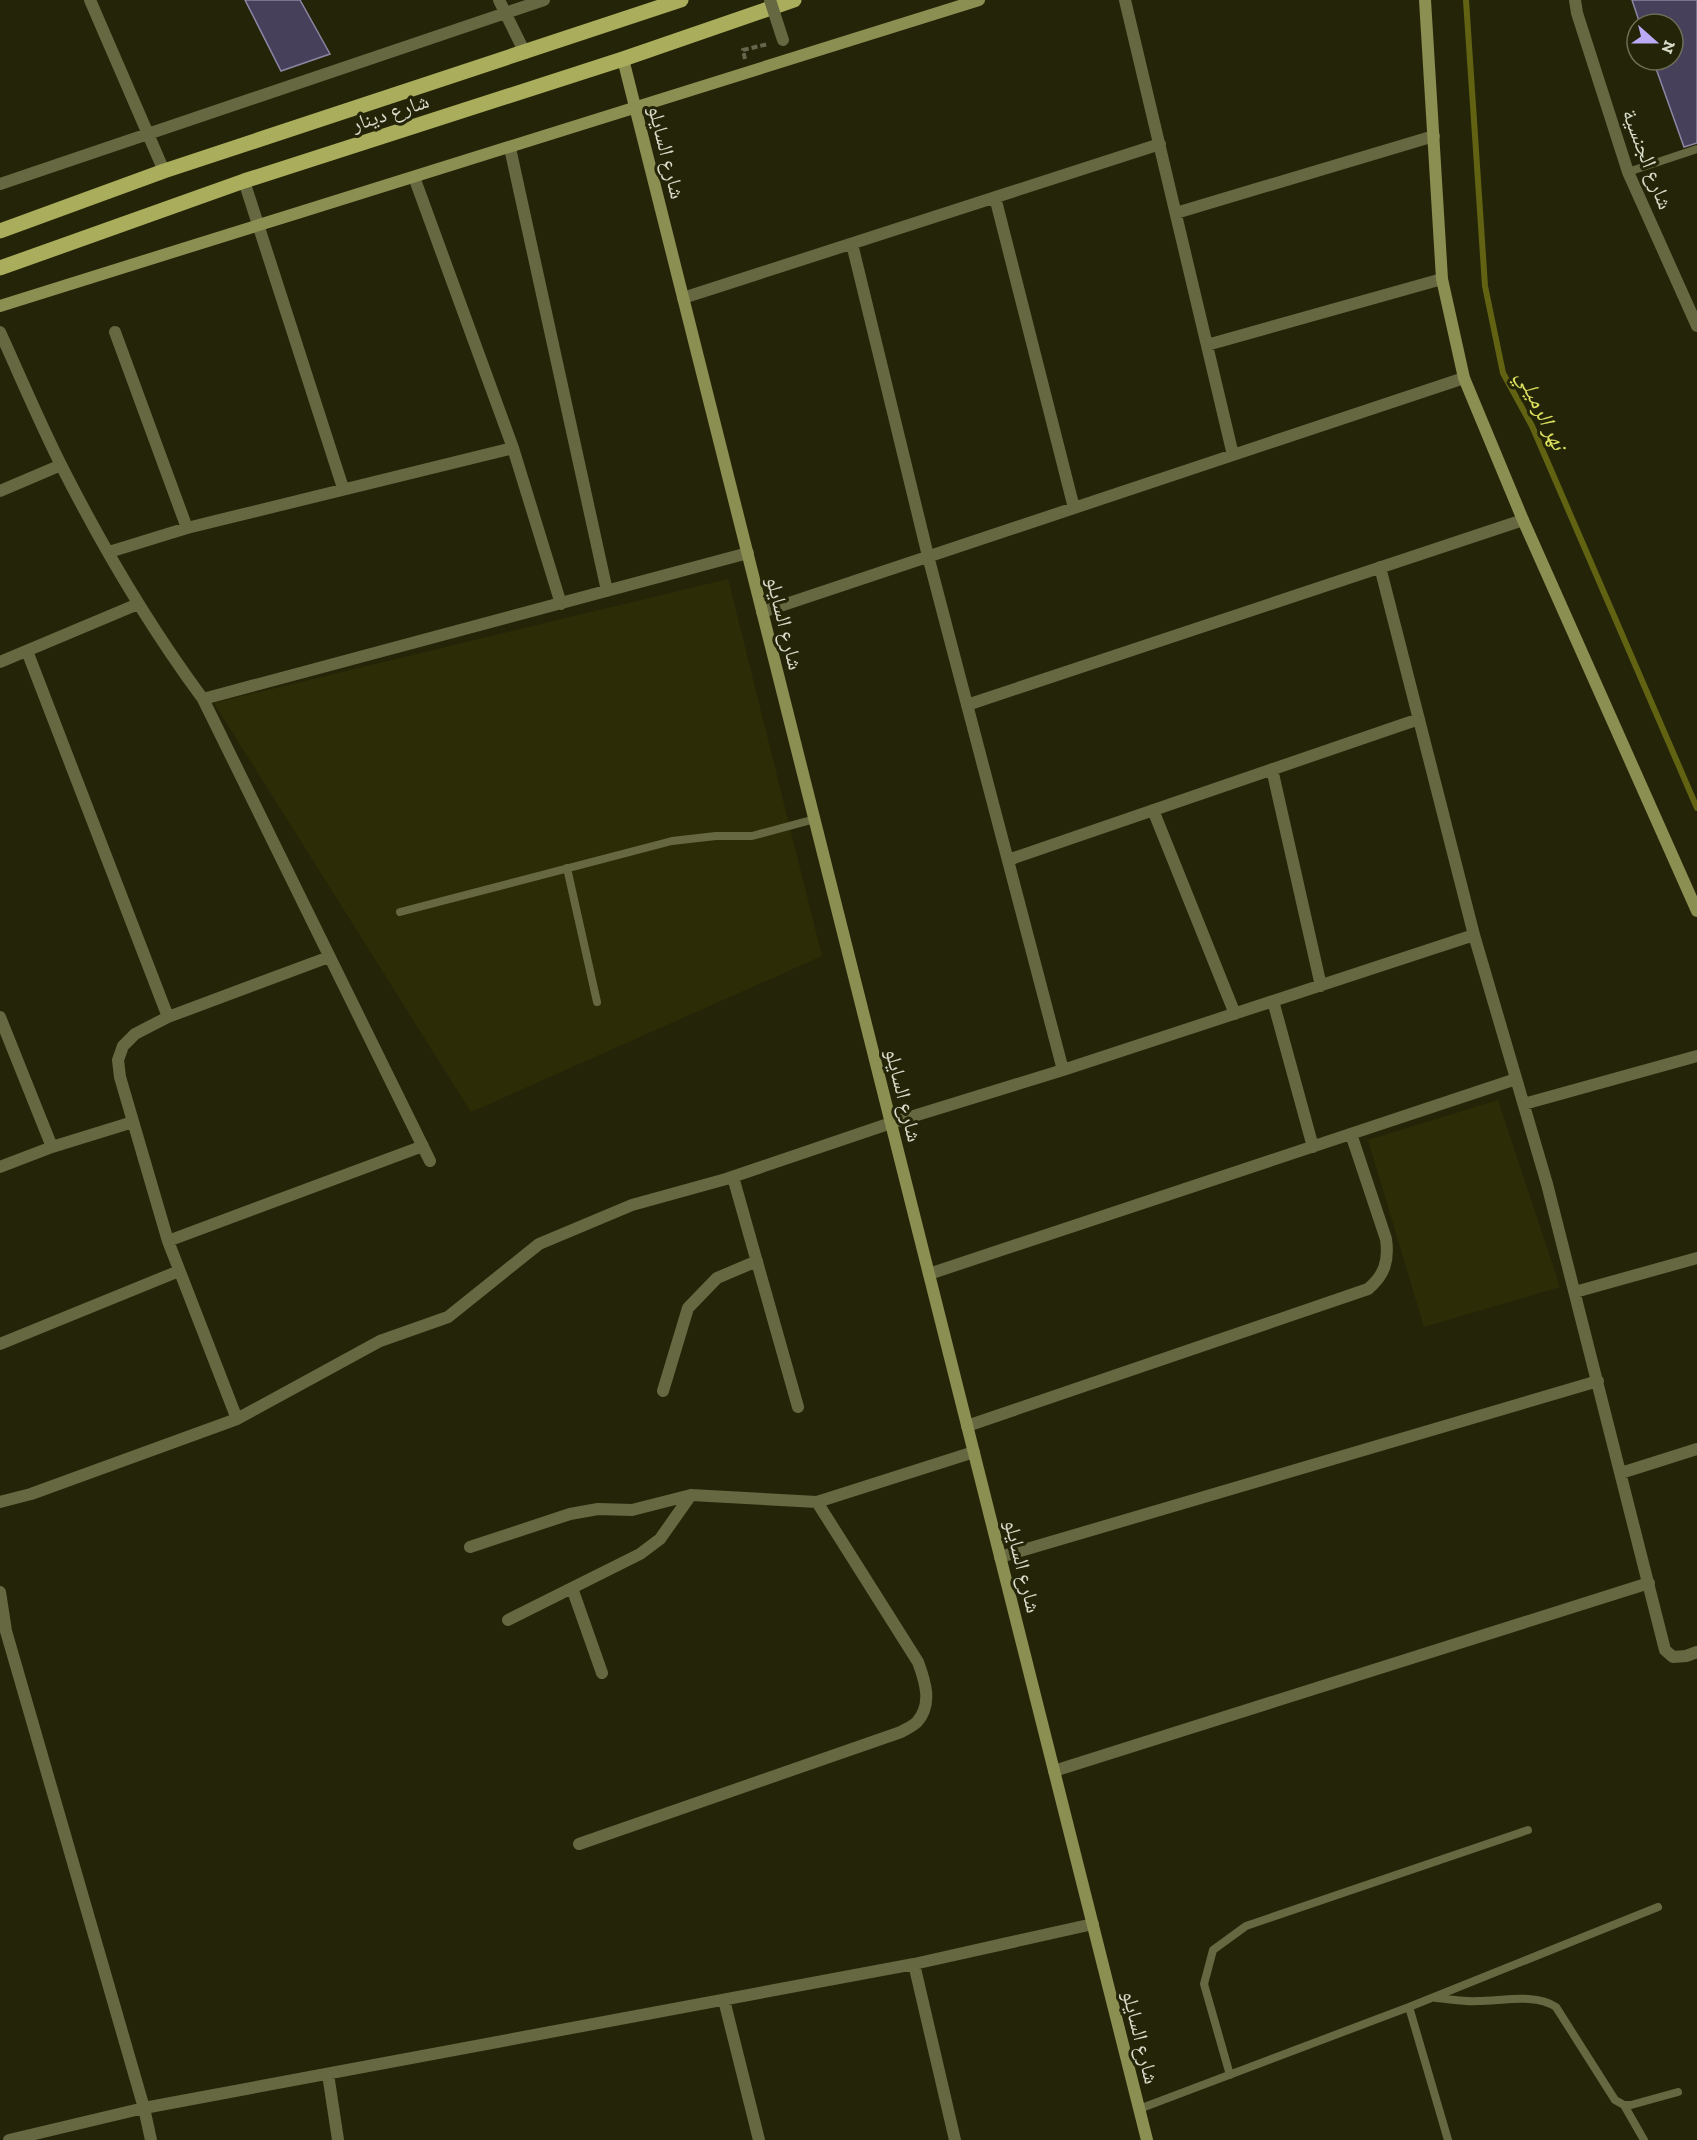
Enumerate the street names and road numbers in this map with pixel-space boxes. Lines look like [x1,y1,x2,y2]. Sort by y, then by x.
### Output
street label: شارع دينار [347,88,432,138]
street label: شارع السايلو [642,103,691,202]
street label: شارع الجنسية [1617,105,1679,213]
street label: شارع السايلو [760,574,809,673]
street label: شارع السايلو [879,1046,928,1145]
street label: شارع السايلو [998,1517,1047,1616]
street label: شارع السايلو [1116,1988,1165,2087]

